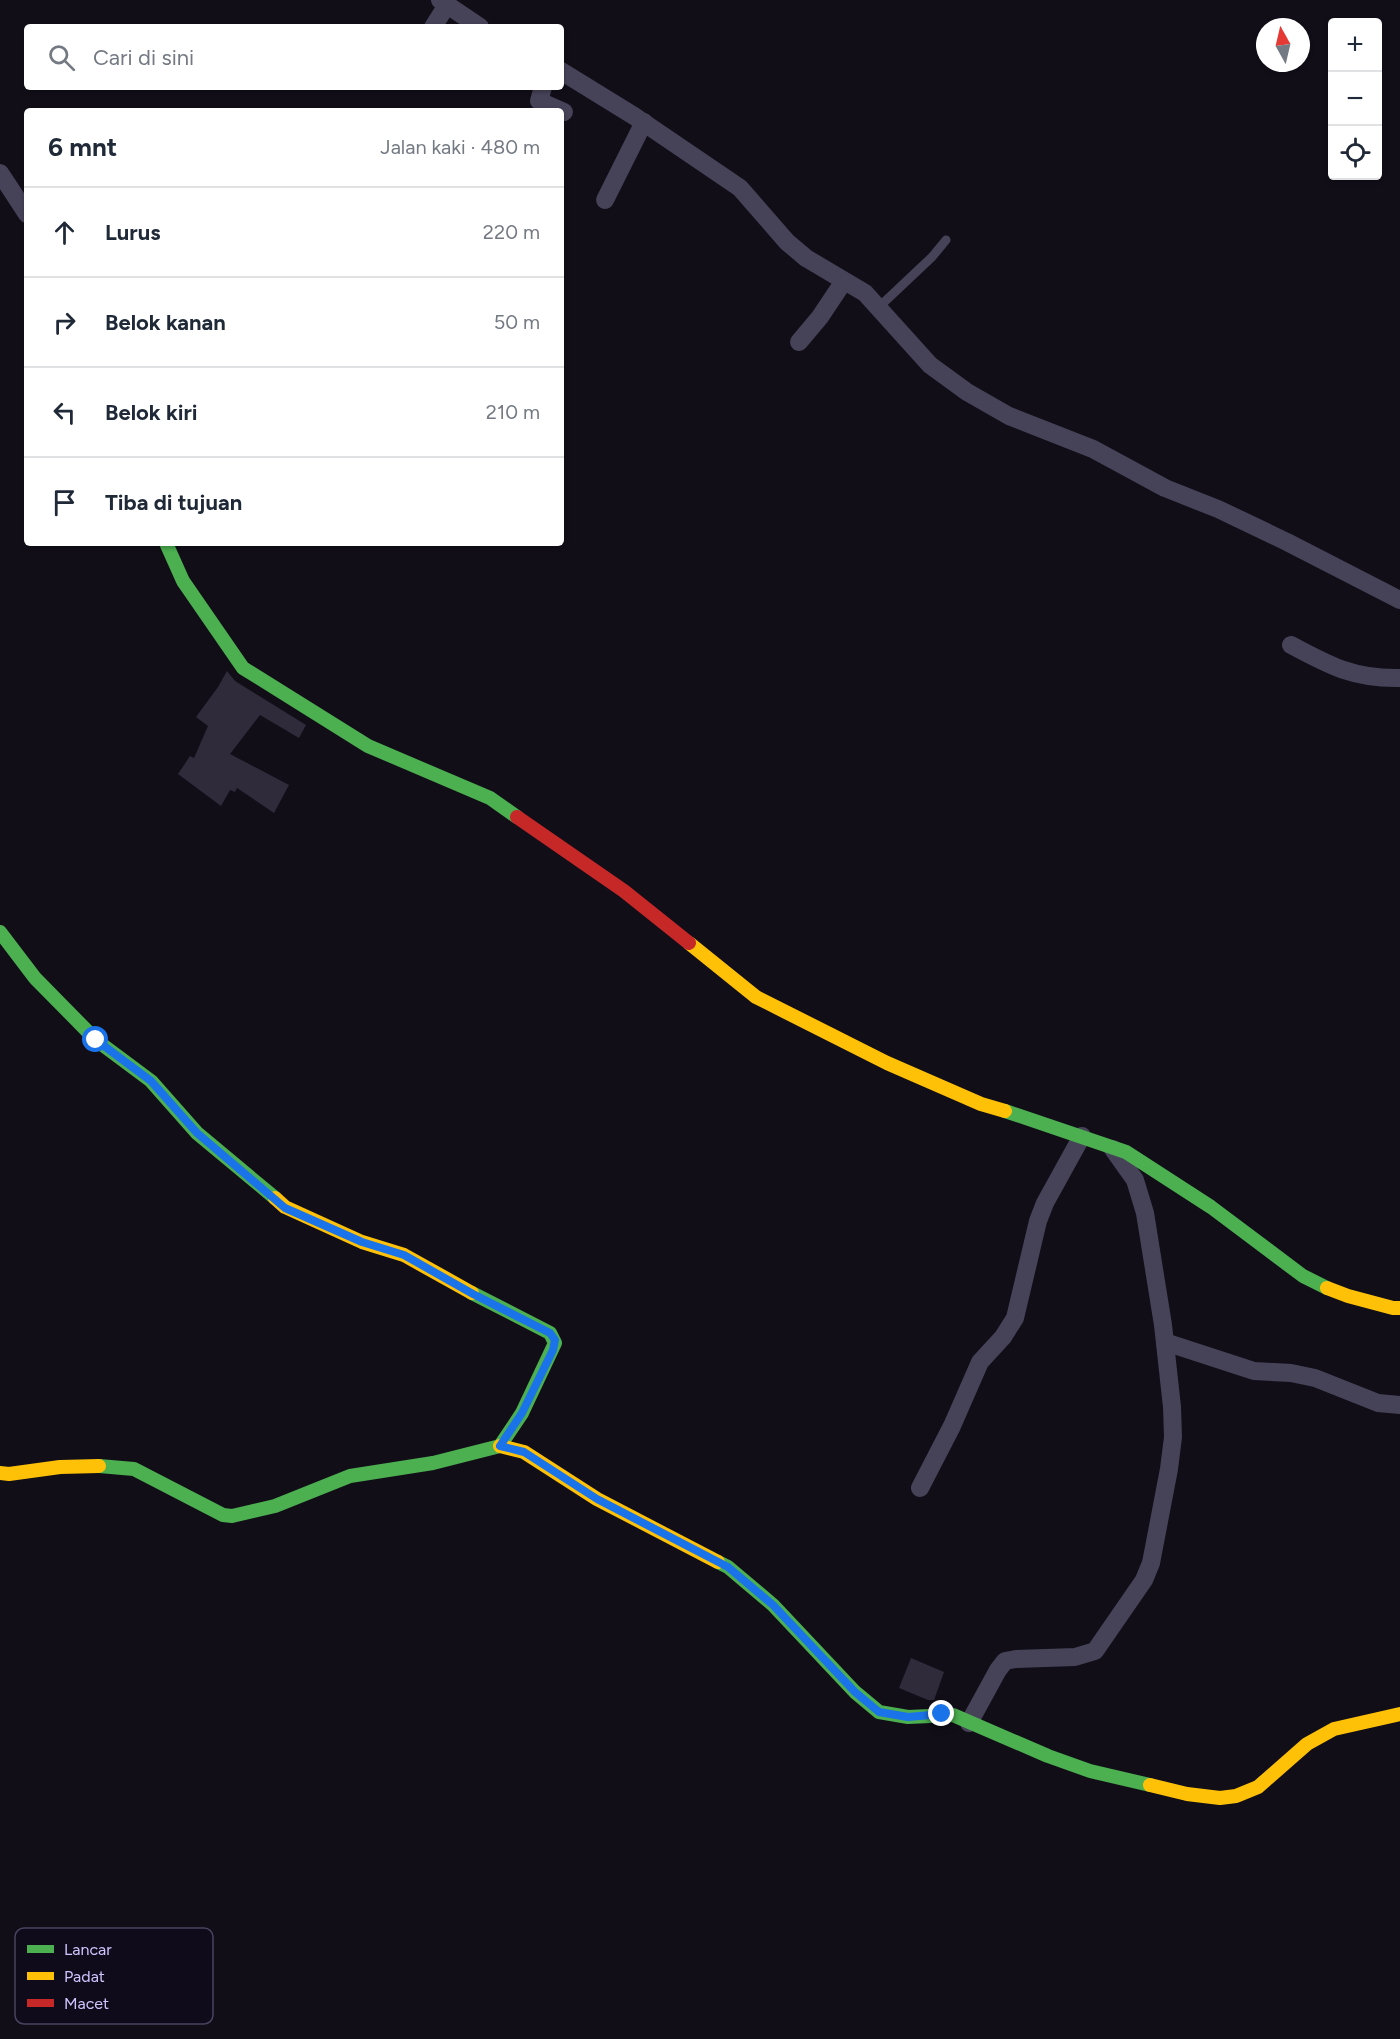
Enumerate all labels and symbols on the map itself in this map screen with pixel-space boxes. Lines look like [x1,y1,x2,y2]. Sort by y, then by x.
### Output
north arrow [1256,18,1310,72]
route start [82,1026,108,1052]
route end [928,1700,954,1726]
legend [15,1928,213,2024]
text: Lancar [64,1940,112,1959]
text: Padat [64,1967,105,1986]
text: Macet [64,1994,109,2013]

